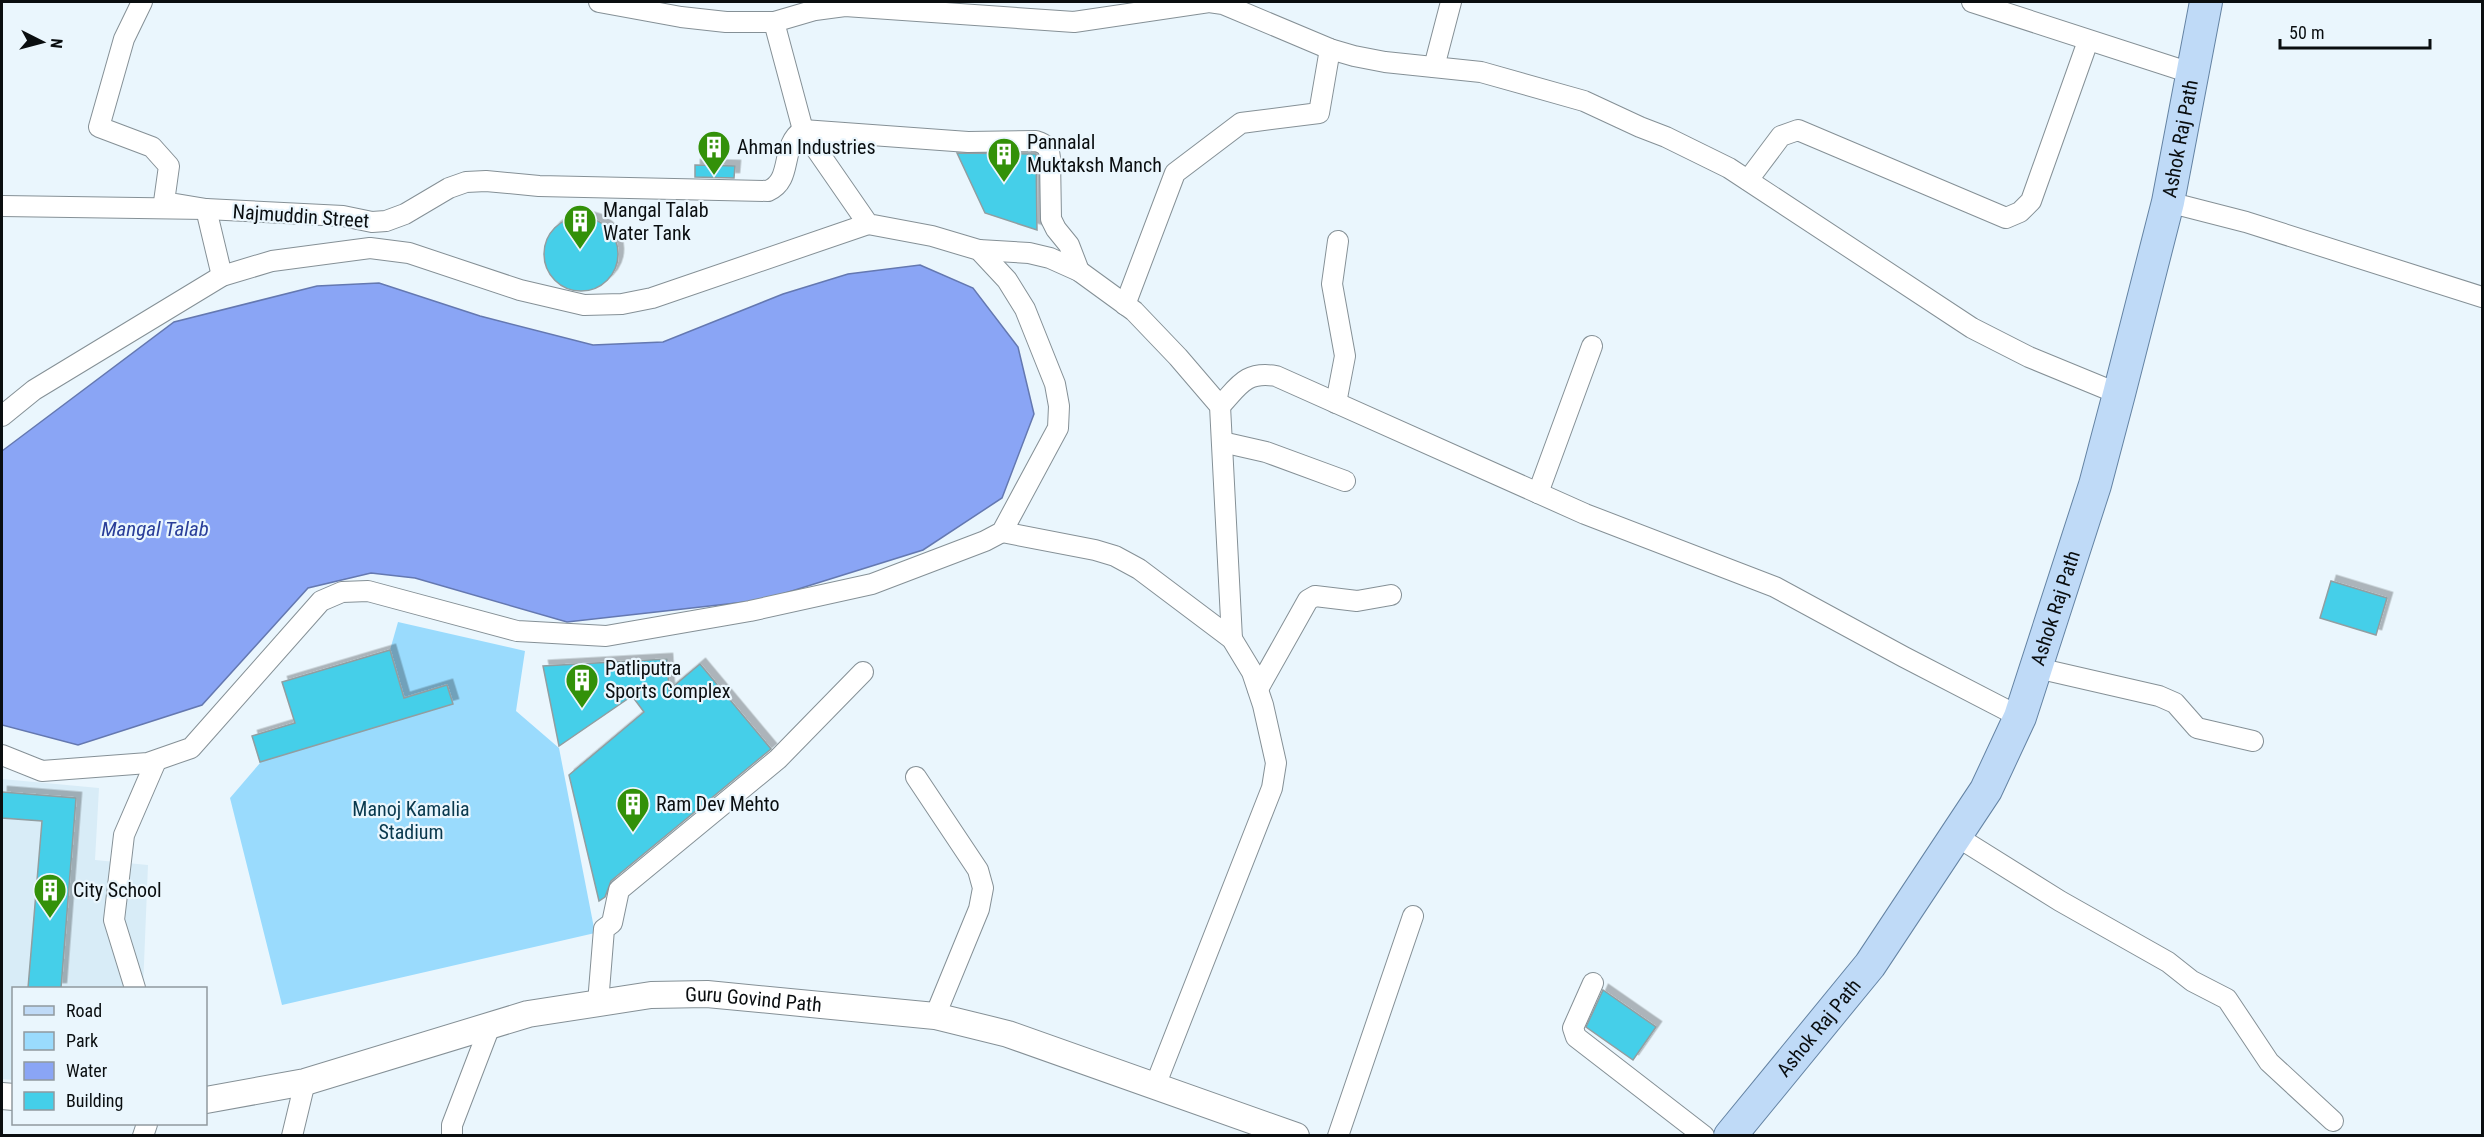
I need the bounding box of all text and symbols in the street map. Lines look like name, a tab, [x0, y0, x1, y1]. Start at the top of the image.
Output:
north arrow	[12, 12, 72, 72]
scale bar	[2280, 12, 2430, 50]
text: 50 m	[2289, 22, 2324, 43]
text: N	[46, 38, 66, 49]
street label: Ashok Raj Path	[2157, 78, 2203, 200]
building icon: Ahman Industries	[696, 129, 732, 176]
place label: Pannalal Muktaksh Manch	[1027, 130, 1162, 177]
place label: Ahman Industries	[737, 135, 876, 159]
building icon: Pannalal Muktaksh Manch	[986, 136, 1022, 183]
place label: Mangal Talab Water Tank	[603, 198, 709, 245]
street label: Najmuddin Street	[232, 199, 370, 233]
building icon: Mangal Talab Water Tank	[562, 203, 598, 250]
water label: Mangal Talab	[101, 517, 209, 541]
street label: Ashok Raj Path	[2025, 548, 2085, 669]
place label: Patliputra Sports Complex	[605, 656, 731, 703]
building icon: Patliputra Sports Complex	[564, 662, 600, 709]
building icon: Ram Dev Mehto	[615, 786, 651, 833]
place label: Ram Dev Mehto	[656, 792, 780, 816]
park label: Manoj Kamalia Stadium	[352, 797, 470, 844]
building icon: City School	[32, 872, 68, 919]
place label: City School	[73, 878, 162, 902]
street label: Ashok Raj Path	[1772, 974, 1866, 1081]
street label: Guru Govind Path	[685, 982, 823, 1017]
legend	[12, 987, 207, 1125]
text: Road	[66, 1000, 102, 1021]
text: Park	[66, 1030, 98, 1051]
text: Water	[66, 1060, 108, 1081]
text: Building	[66, 1090, 123, 1111]

